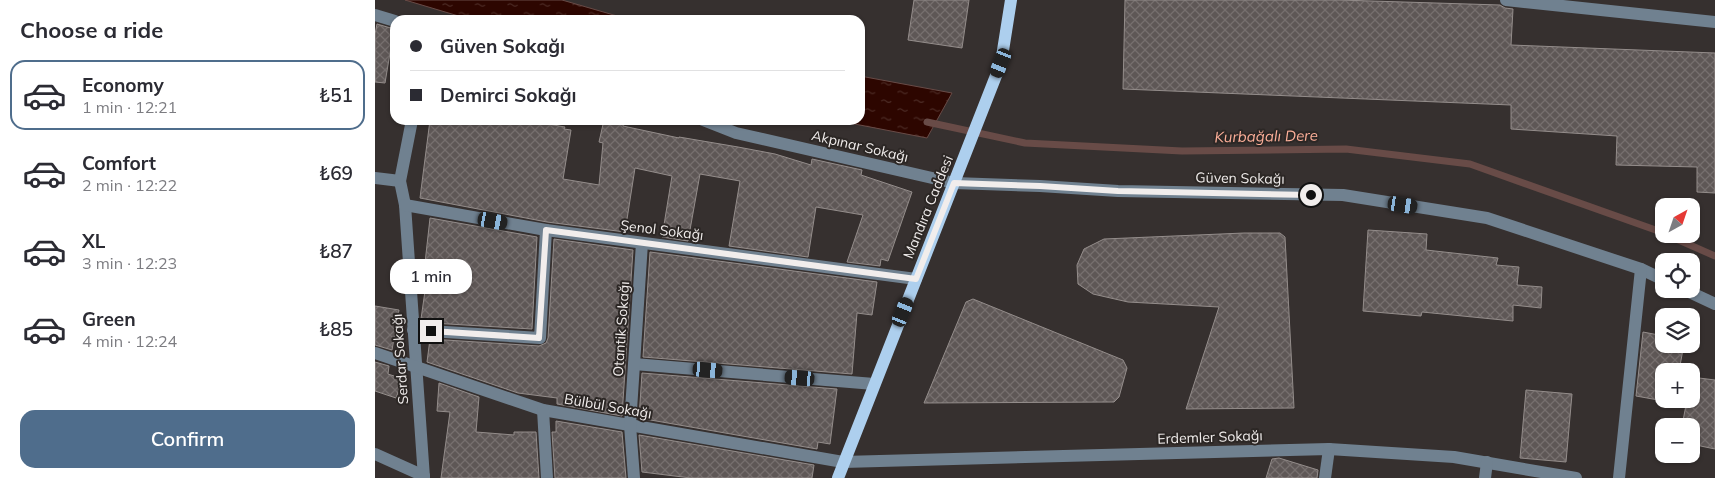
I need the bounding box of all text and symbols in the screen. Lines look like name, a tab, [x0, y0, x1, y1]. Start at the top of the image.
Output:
text: Choose a ride	[20, 16, 163, 44]
text: Güven Sokağı	[440, 34, 565, 58]
car	[988, 46, 1013, 80]
icon: car	[22, 73, 67, 118]
text: Economy	[82, 73, 164, 97]
text: ₺51	[319, 83, 353, 107]
text: Demirci Sokağı	[440, 83, 576, 107]
text: 1 min · 12:21	[82, 97, 177, 117]
street label: Akpınar Sokağı	[810, 126, 910, 166]
water label: Kurbağalı Dere	[1214, 126, 1318, 146]
icon: car	[22, 151, 67, 196]
text: Comfort	[82, 151, 156, 175]
street label: Mandıra Caddesi	[899, 153, 957, 261]
text: ₺69	[319, 161, 353, 185]
street label: Güven Sokağı	[1195, 168, 1285, 188]
text: 2 min · 12:22	[82, 175, 177, 195]
route start	[1300, 184, 1322, 206]
car	[1387, 195, 1418, 215]
north arrow	[1655, 198, 1700, 242]
map controls	[1655, 198, 1700, 463]
car	[476, 211, 509, 231]
street label: Şenol Sokağı	[619, 216, 705, 244]
icon: car	[22, 229, 67, 274]
text: XL	[82, 229, 105, 253]
text: ₺87	[319, 239, 353, 263]
text: 3 min · 12:23	[82, 253, 177, 273]
button: locate	[1655, 253, 1700, 298]
callout: 1 min	[390, 258, 472, 294]
text: 1 min	[410, 266, 452, 286]
street label: Otantik Sokağı	[609, 281, 633, 377]
car	[890, 295, 915, 329]
icon: car	[22, 307, 67, 352]
text: Green	[82, 307, 136, 331]
button: layers	[1655, 308, 1700, 353]
street label: Serdar Sokağı	[388, 313, 412, 405]
text: ₺85	[319, 317, 353, 341]
route end	[420, 320, 442, 342]
text: 4 min · 12:24	[82, 331, 177, 351]
car	[692, 361, 723, 379]
button: +	[1655, 363, 1700, 408]
car	[784, 369, 815, 387]
street label: Bülbül Sokağı	[563, 389, 653, 423]
button: Confirm	[20, 410, 355, 468]
button: −	[1655, 418, 1700, 463]
street label: Erdemler Sokağı	[1157, 426, 1263, 448]

